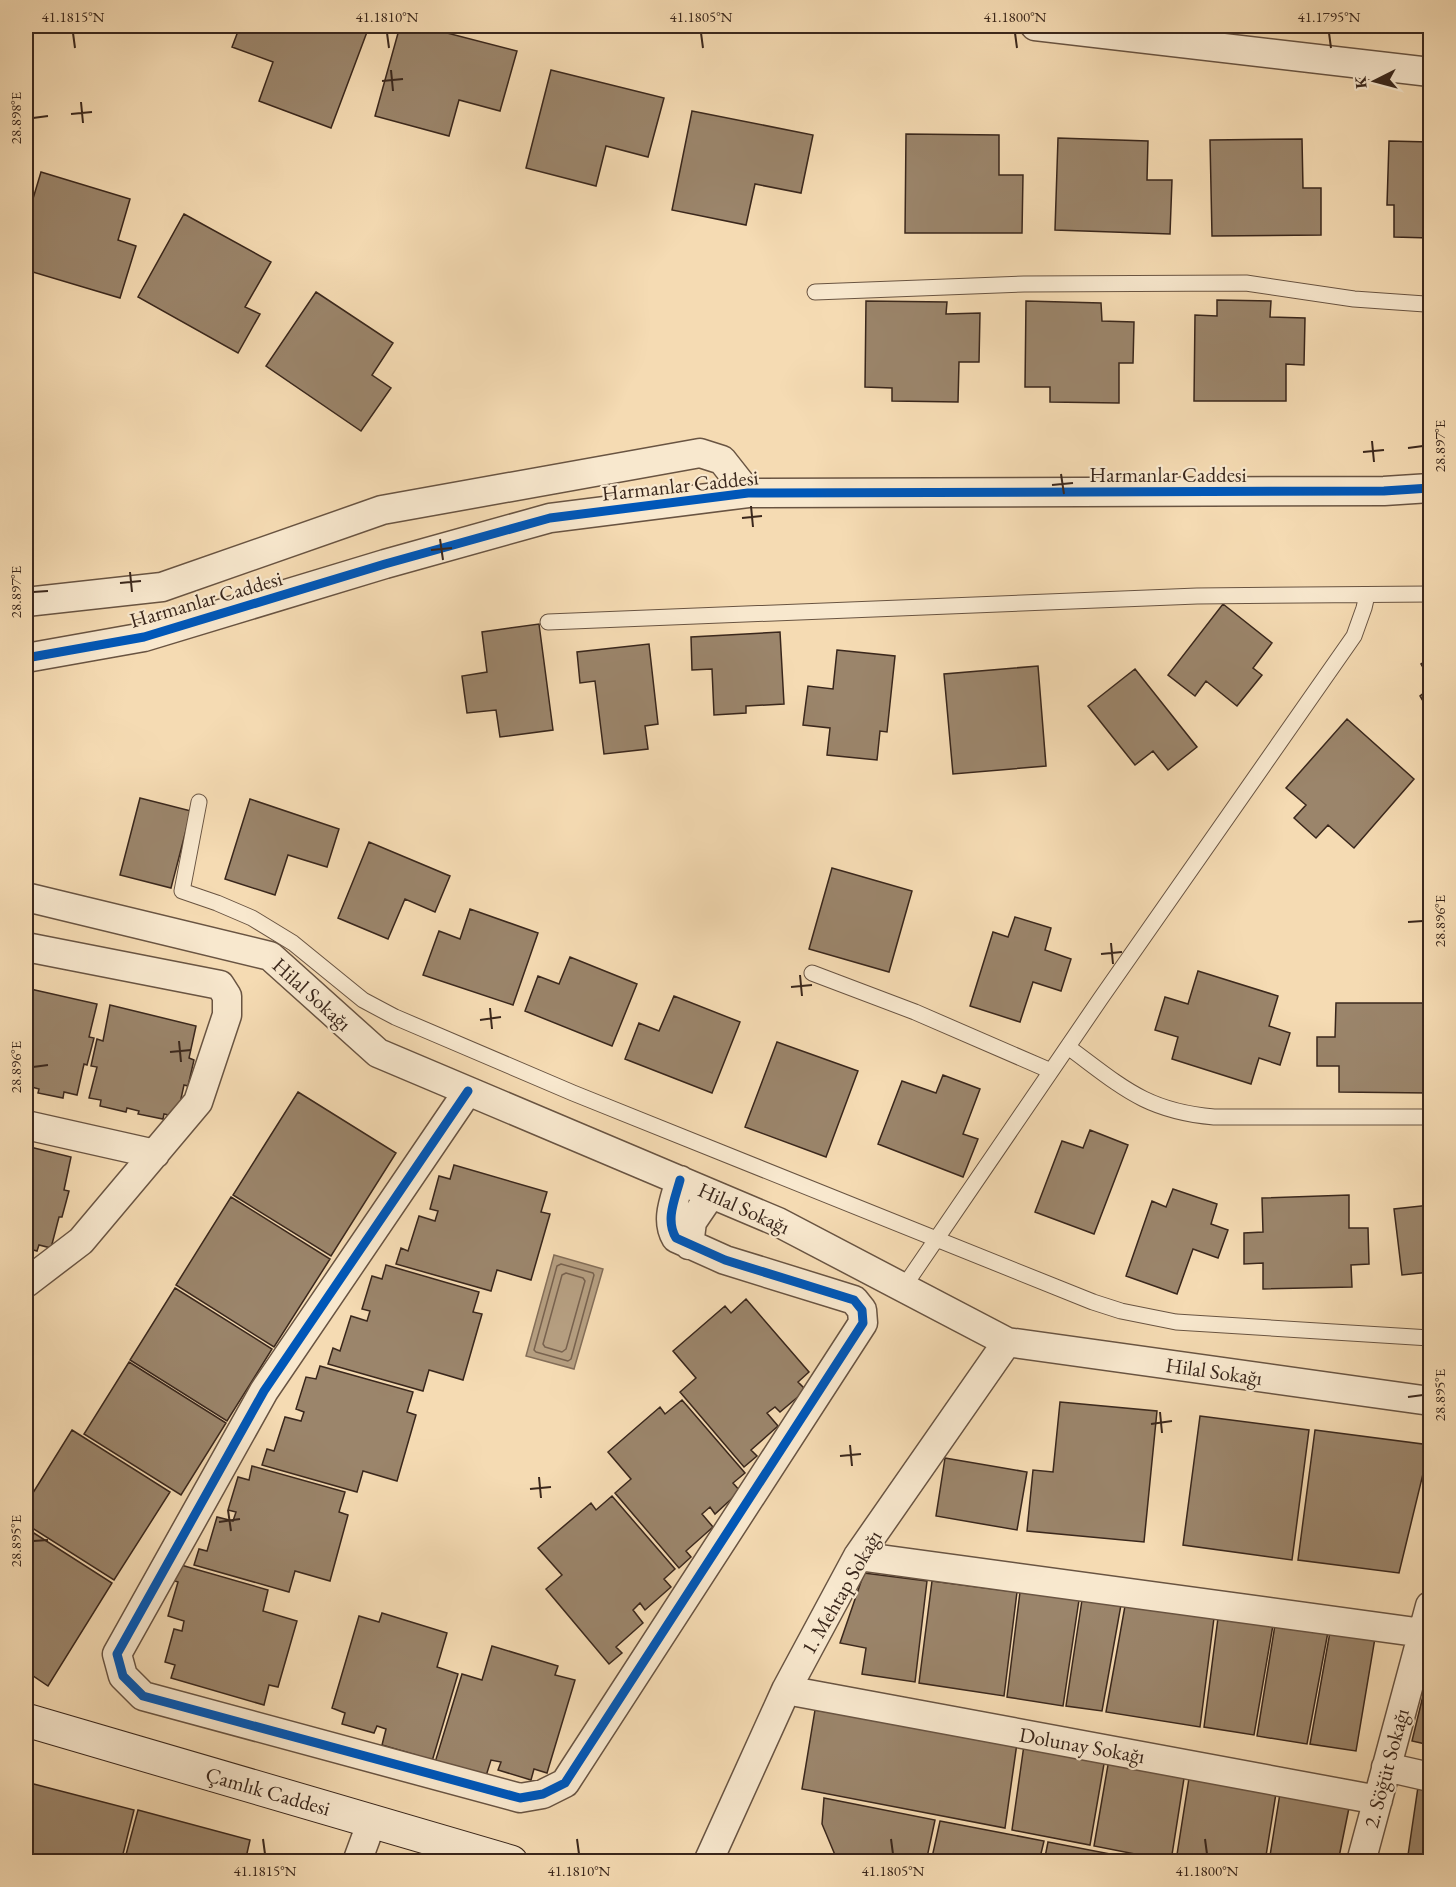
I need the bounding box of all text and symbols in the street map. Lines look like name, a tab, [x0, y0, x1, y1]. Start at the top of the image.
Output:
text: 41.1815°N	[42, 7, 105, 26]
text: 41.1810°N	[356, 7, 419, 26]
text: 41.1805°N	[670, 7, 733, 26]
text: 41.1800°N	[984, 7, 1047, 26]
text: 41.1795°N	[1298, 7, 1361, 26]
north arrow	[1345, 51, 1405, 111]
text: K	[1349, 75, 1372, 90]
text: 28.898°E	[6, 91, 25, 144]
text: 28.897°E	[1430, 419, 1449, 472]
street label: Harmanlar Caddesi	[1089, 461, 1247, 488]
street label: Harmanlar Caddesi	[600, 463, 760, 507]
street label: Harmanlar Caddesi	[127, 564, 285, 634]
text: 28.897°E	[6, 565, 25, 618]
text: 28.896°E	[1430, 894, 1449, 947]
street label: Hilal Sokağı	[267, 951, 357, 1037]
text: 28.896°E	[6, 1040, 25, 1093]
street label: Hilal Sokağı	[694, 1176, 794, 1240]
street label: Hilal Sokağı	[1164, 1351, 1264, 1391]
text: 28.895°E	[1430, 1368, 1449, 1421]
text: 28.895°E	[6, 1514, 25, 1567]
street label: 1. Mehtap Sokağı	[795, 1525, 887, 1659]
street label: 2. Söğüt Sokağı	[1357, 1705, 1415, 1831]
street label: Dolunay Sokağı	[1017, 1721, 1147, 1769]
street label: Çamlık Caddesi	[203, 1760, 333, 1822]
text: 41.1815°N	[234, 1861, 297, 1880]
text: 41.1810°N	[548, 1861, 611, 1880]
text: 41.1805°N	[862, 1861, 925, 1880]
text: 41.1800°N	[1176, 1861, 1239, 1880]

